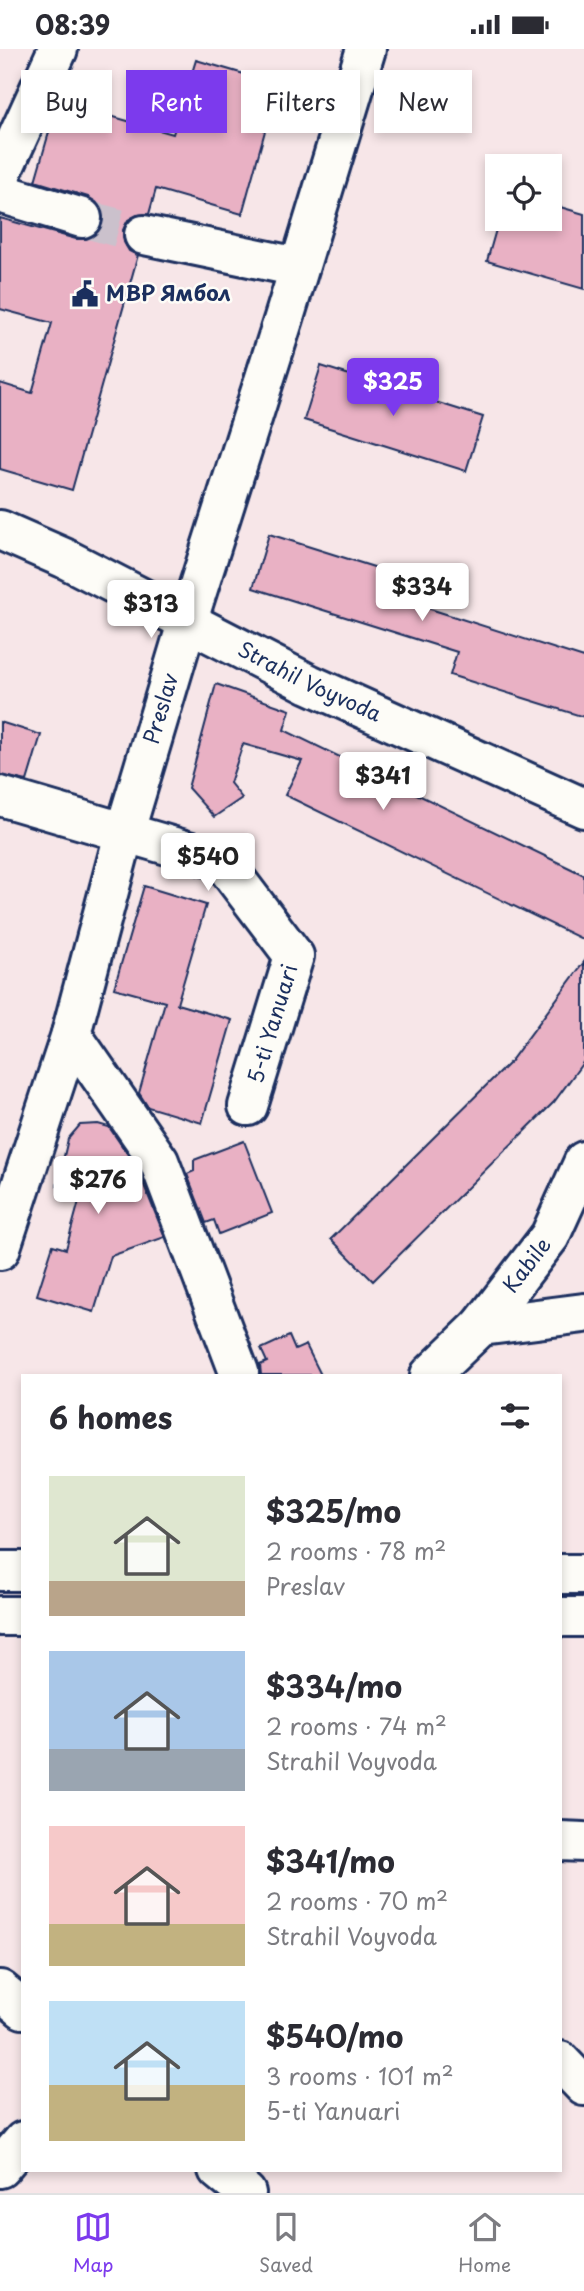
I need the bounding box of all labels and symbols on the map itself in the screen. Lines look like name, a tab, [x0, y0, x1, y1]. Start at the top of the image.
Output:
place label: МВР Ямбол	[106, 276, 231, 308]
public building icon: МВР Ямбол	[70, 279, 100, 309]
pin: $325	[352, 359, 434, 418]
pin: $334	[381, 563, 463, 623]
pin: $313	[110, 581, 192, 640]
street label: Strahil Voyvoda	[233, 632, 387, 729]
street label: Preslav	[134, 669, 185, 747]
pin: $341	[342, 753, 424, 812]
pin: $540	[167, 833, 249, 893]
street label: 5-ti Yanuari	[238, 960, 304, 1087]
pin: $276	[57, 1157, 139, 1216]
street label: Kabile	[494, 1229, 558, 1299]

